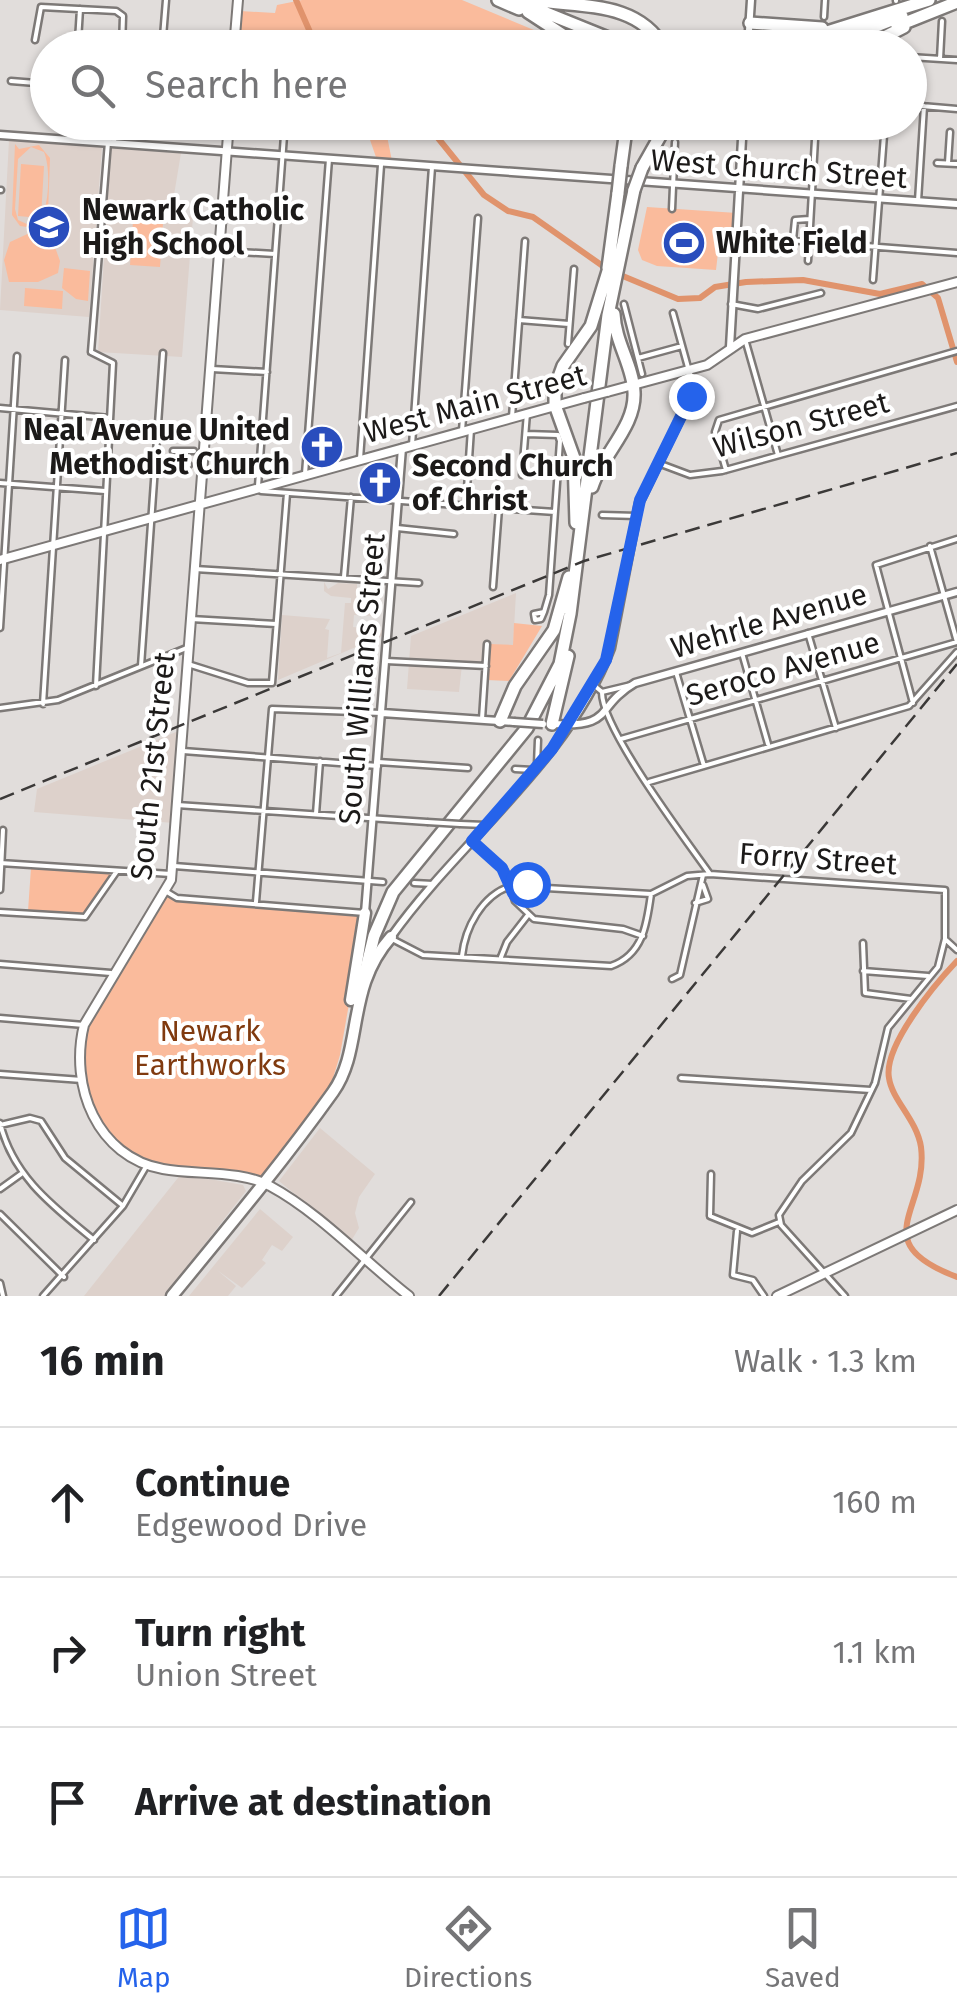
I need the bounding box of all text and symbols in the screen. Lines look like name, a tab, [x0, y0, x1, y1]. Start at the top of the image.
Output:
search box	[30, 30, 927, 140]
icon: search	[65, 58, 120, 113]
text: Search here	[145, 62, 348, 108]
street label: West Church Street	[650, 142, 909, 196]
place label: Newark Catholic High School	[82, 192, 305, 262]
school or university icon: Newark Catholic High School	[26, 204, 72, 250]
sports icon: White Field	[661, 220, 707, 266]
place label: White Field	[716, 225, 867, 261]
street label: West Main Street	[360, 357, 590, 451]
route end	[669, 374, 715, 420]
street label: Wilson Street	[709, 384, 893, 466]
place label: Neal Avenue United Methodist Church	[23, 412, 290, 482]
church icon: Neal Avenue United Methodist Church	[299, 424, 345, 470]
place label: Second Church of Christ	[412, 448, 614, 518]
church icon: Second Church of Christ	[357, 460, 403, 506]
street label: South Williams Street	[331, 532, 393, 826]
street label: Wehrle Avenue	[667, 576, 871, 666]
street label: Seroco Avenue	[682, 624, 884, 714]
street label: South 21st Street	[123, 650, 183, 882]
street label: Forry Street	[738, 836, 898, 882]
route start	[505, 862, 551, 908]
park label: Newark Earthworks	[134, 1013, 286, 1083]
text: 16 min	[40, 1336, 165, 1386]
text: Walk · 1.3 km	[734, 1342, 917, 1380]
text: Continue	[135, 1460, 290, 1506]
icon: ahead	[40, 1475, 95, 1530]
text: 160 m	[832, 1483, 917, 1521]
text: Edgewood Drive	[135, 1506, 367, 1544]
text: Turn right	[135, 1610, 305, 1656]
icon: right	[40, 1625, 95, 1680]
text: 1.1 km	[833, 1633, 917, 1671]
text: Union Street	[135, 1656, 317, 1694]
icon: arrive	[40, 1775, 95, 1830]
text: Arrive at destination	[135, 1779, 492, 1825]
tab: Map	[116, 1901, 171, 1994]
tab: Directions	[404, 1901, 532, 1994]
tab: Saved	[765, 1901, 841, 1994]

